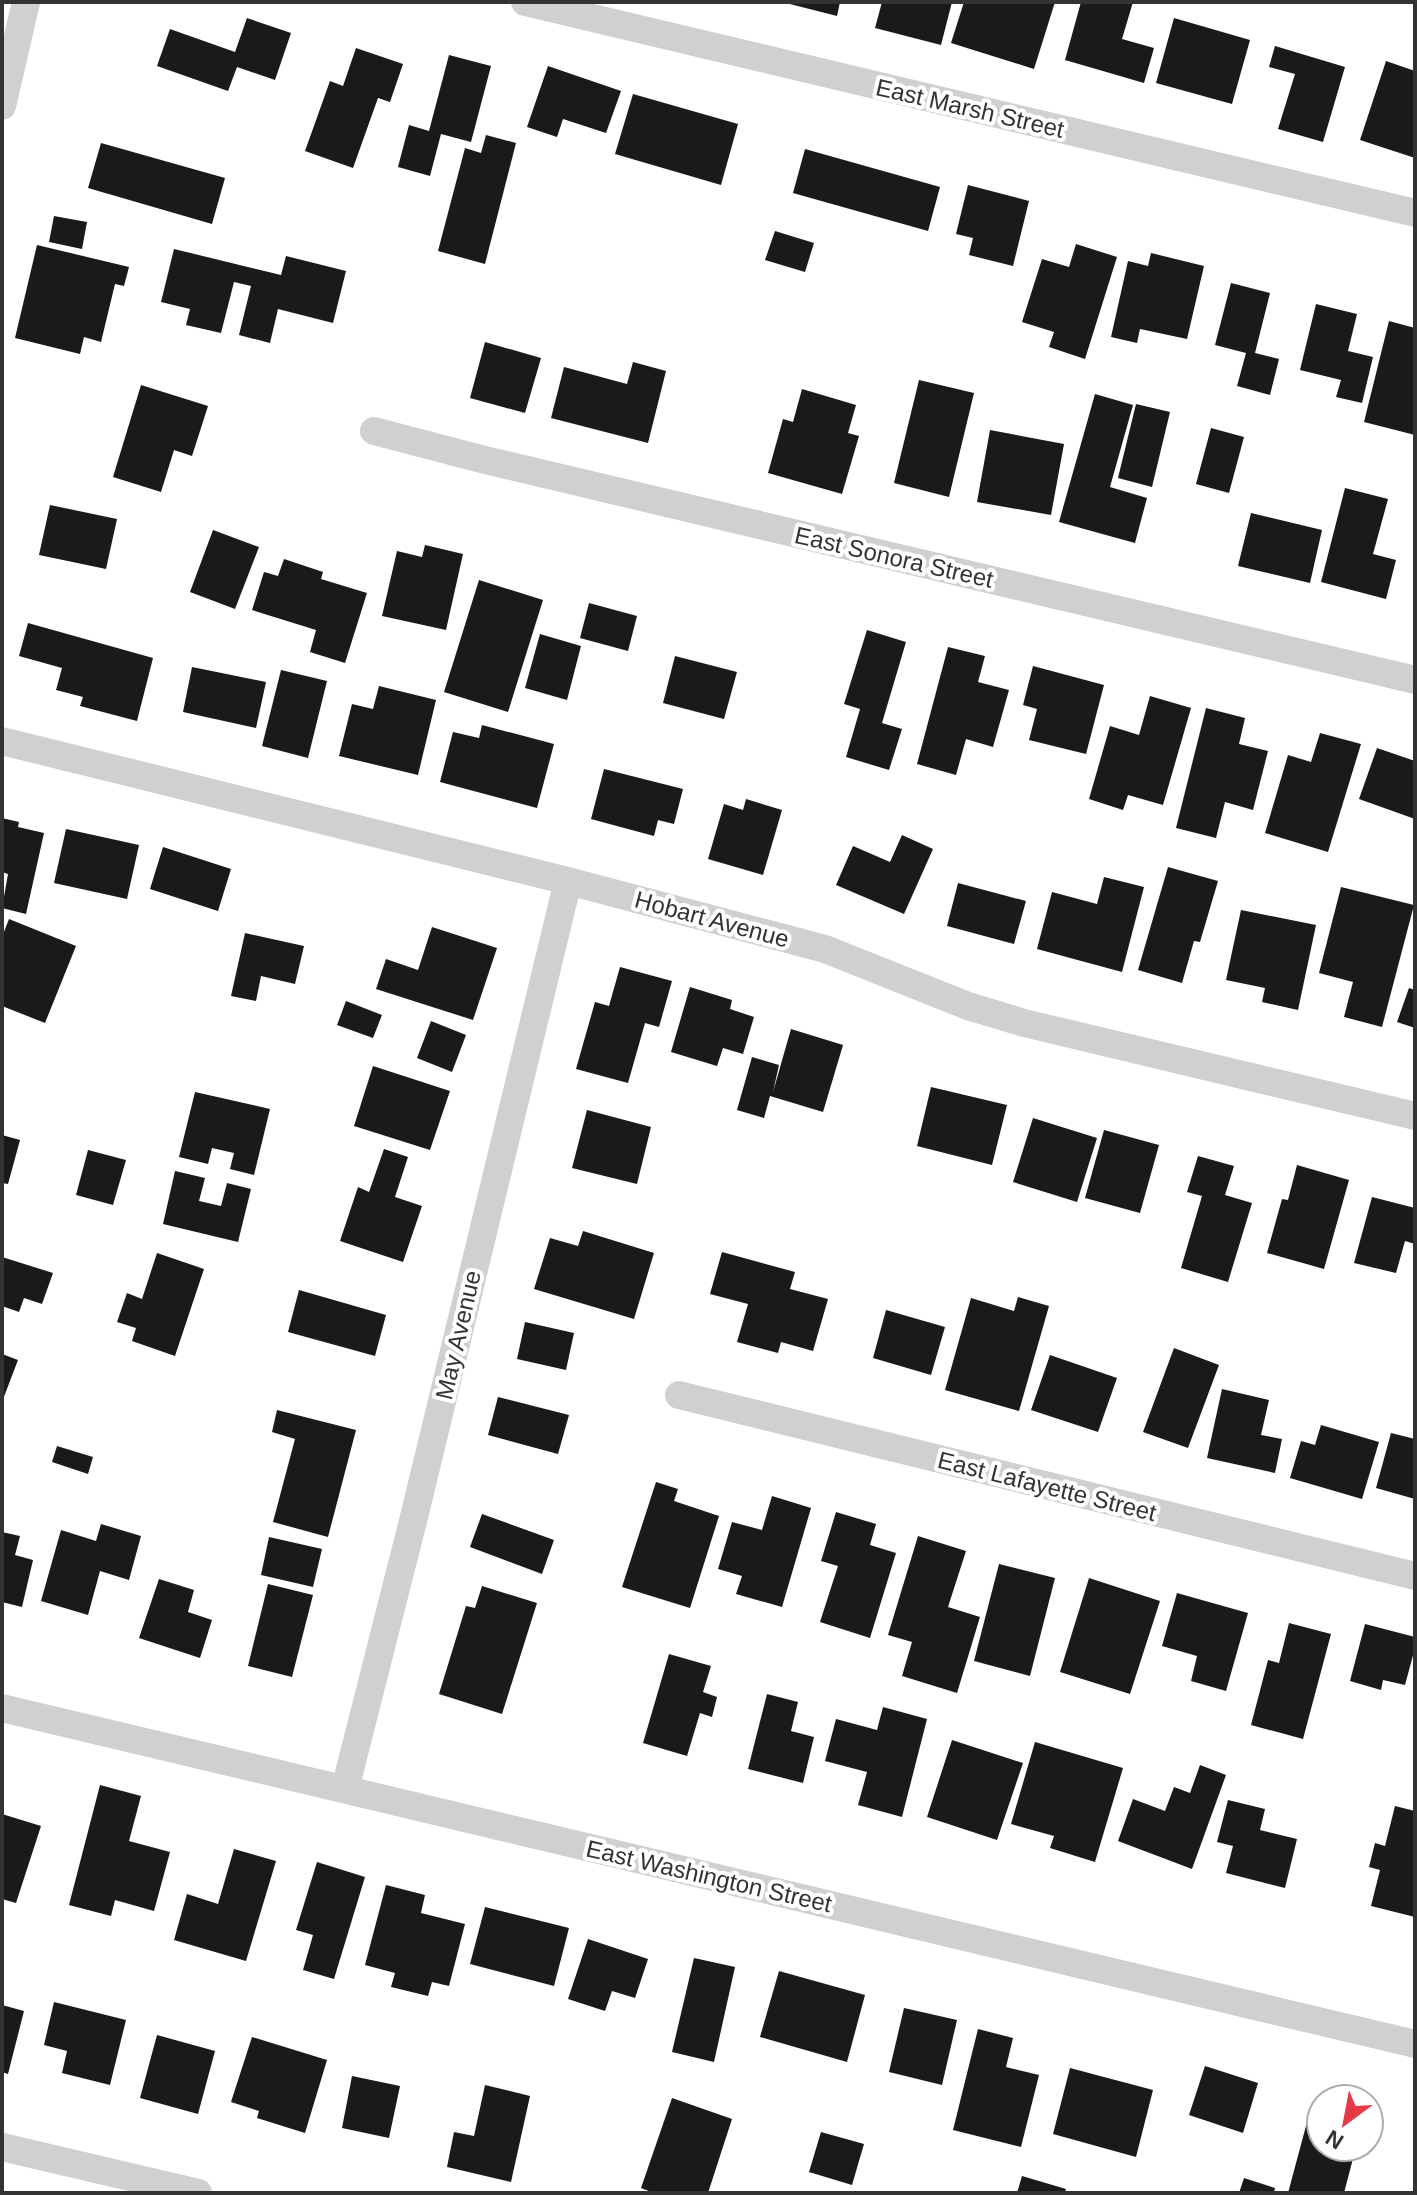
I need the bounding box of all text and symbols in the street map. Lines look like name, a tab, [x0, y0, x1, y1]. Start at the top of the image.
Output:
street label: East Marsh Street	[873, 73, 1067, 143]
street label: East Sonora Street	[792, 521, 996, 593]
street label: Hobart Avenue	[632, 885, 792, 953]
street label: May Avenue	[430, 1268, 486, 1402]
street label: East Lafayette Street	[935, 1446, 1159, 1526]
street label: East Washington Street	[584, 1835, 835, 1917]
north arrow	[1305, 2083, 1385, 2163]
text: N	[1321, 2125, 1348, 2154]

